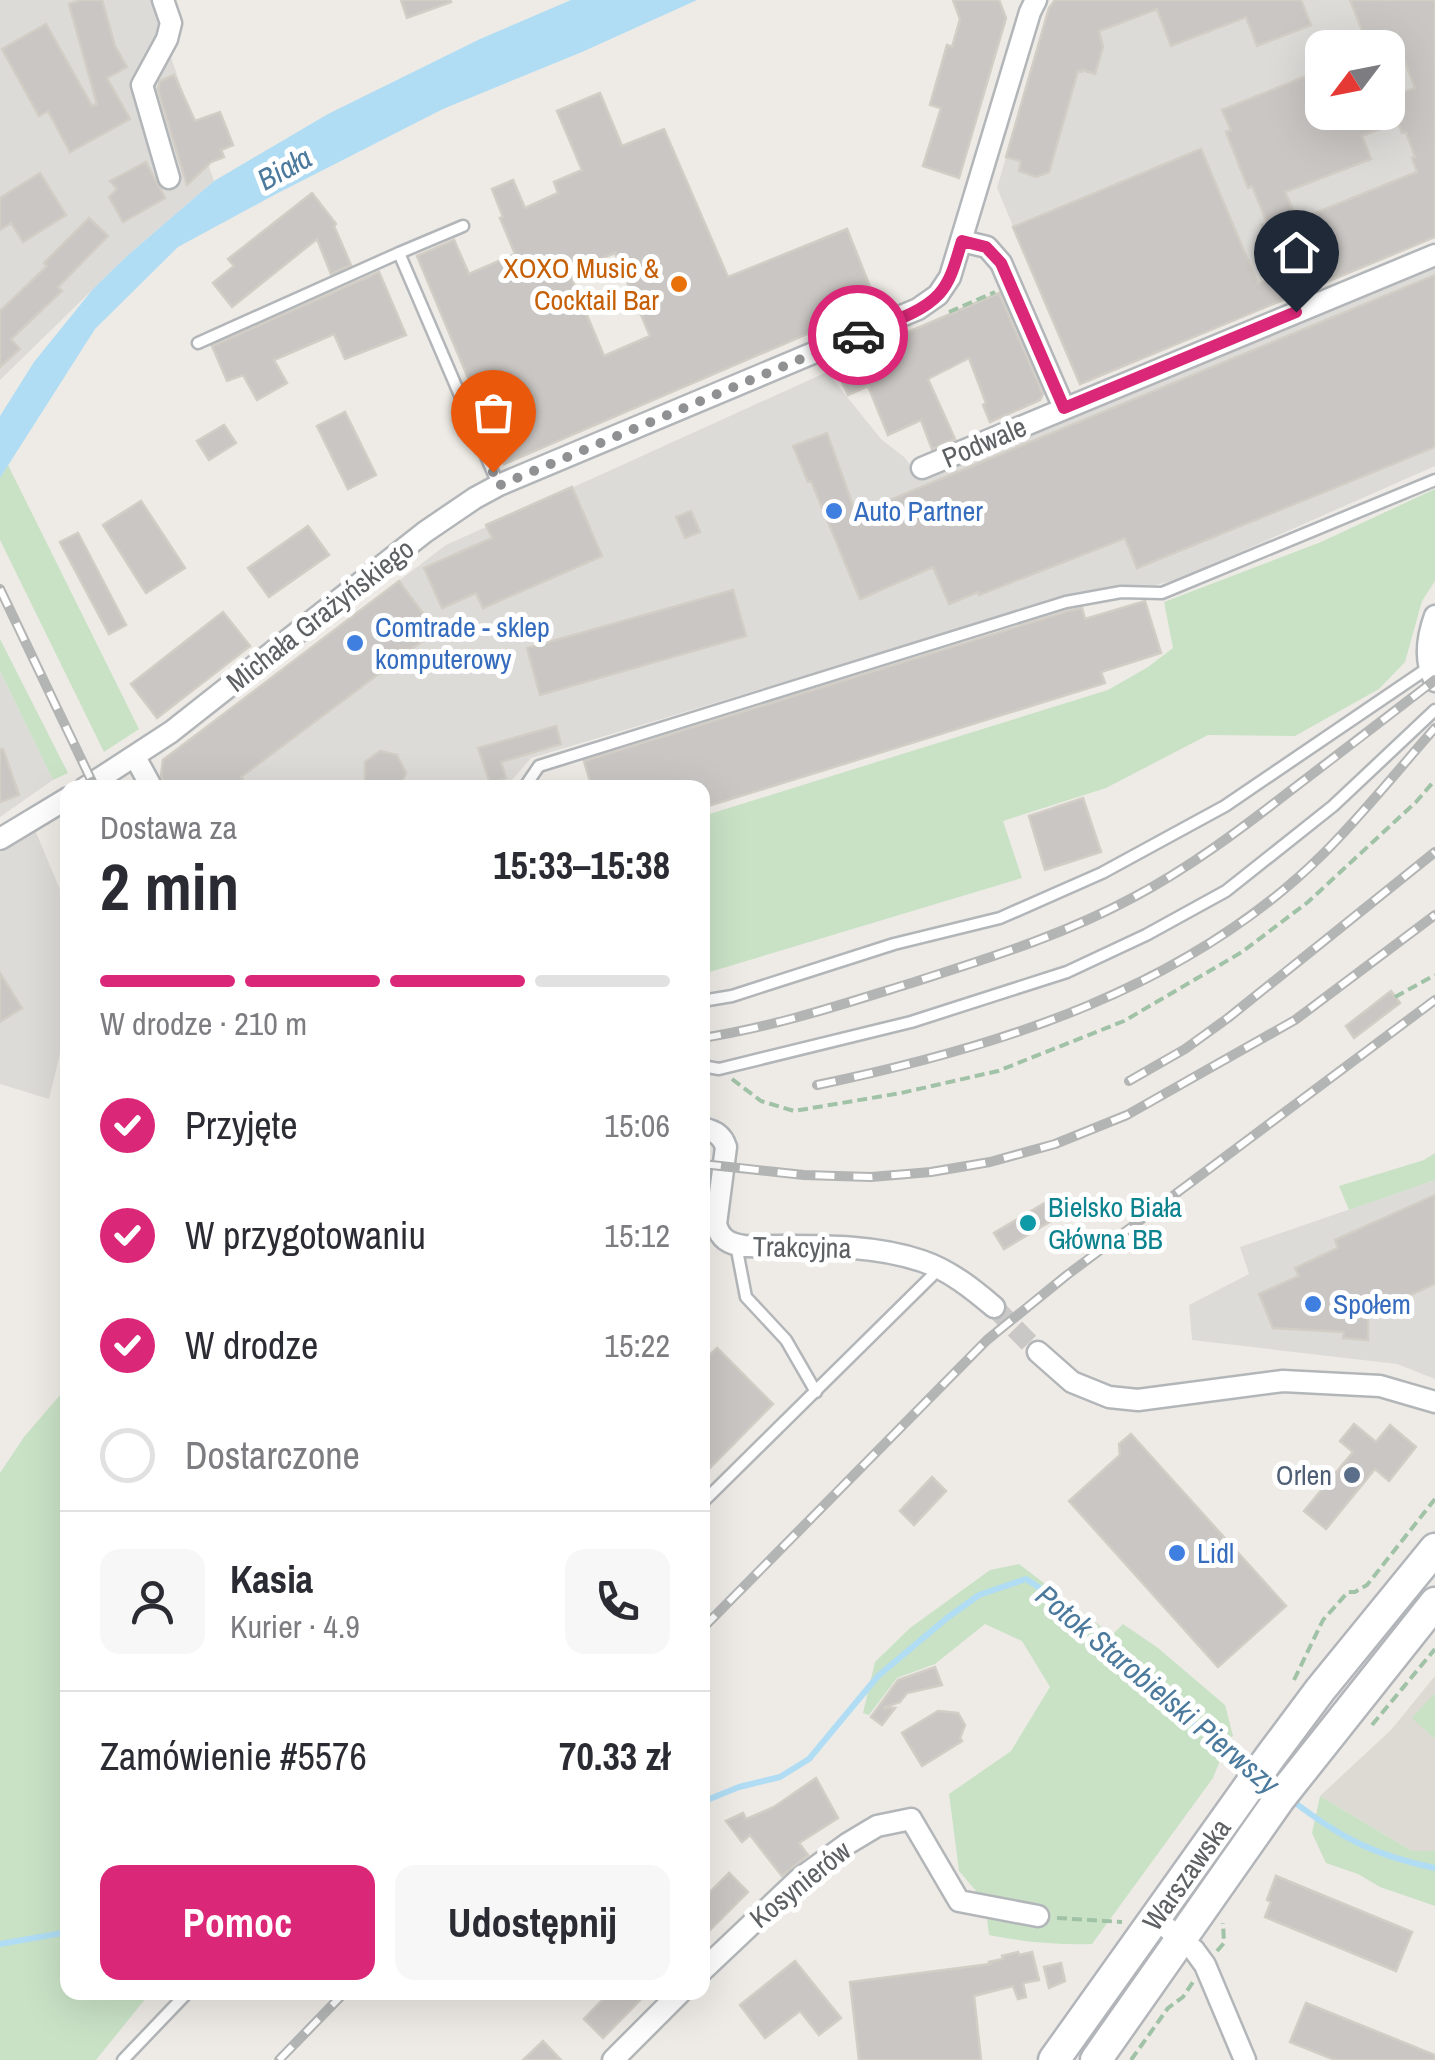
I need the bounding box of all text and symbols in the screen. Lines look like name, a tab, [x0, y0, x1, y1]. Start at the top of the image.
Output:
north arrow	[1305, 30, 1405, 130]
map controls	[1305, 30, 1405, 130]
water label: Biała	[250, 137, 318, 199]
pin	[1254, 210, 1339, 313]
icon: home	[1269, 225, 1324, 280]
place label: XOXO Music & Cocktail Bar	[503, 249, 660, 319]
marker: XOXO Music & Cocktail Bar	[668, 273, 690, 295]
courier	[808, 285, 908, 385]
icon: car	[831, 308, 886, 363]
pin	[451, 370, 536, 473]
icon: bag	[466, 385, 521, 440]
street label: Podwale	[936, 407, 1032, 477]
place label: Auto Partner	[853, 492, 983, 530]
marker: Auto Partner	[823, 500, 845, 522]
street label: Michała Grażyńskiego	[218, 530, 422, 700]
place label: Comtrade - sklep komputerowy	[375, 608, 550, 678]
marker: Comtrade - sklep komputerowy	[344, 632, 366, 654]
text: Dostawa za	[100, 806, 237, 849]
text: 15:33–15:38	[493, 840, 670, 891]
text: 2 min	[100, 843, 239, 930]
text: W drodze · 210 m	[100, 1002, 307, 1045]
icon: check	[100, 1098, 155, 1153]
text: Przyjęte	[185, 1100, 298, 1151]
text: 15:06	[604, 1104, 670, 1147]
place label: Bielsko Biała Główna BB	[1048, 1188, 1182, 1258]
icon: check	[100, 1208, 155, 1263]
text: W przygotowaniu	[185, 1210, 426, 1261]
marker: Bielsko Biała Główna BB	[1017, 1212, 1039, 1234]
text: 15:12	[604, 1214, 670, 1257]
street label: Trakcyjna	[752, 1227, 852, 1267]
place label: Społem	[1333, 1285, 1411, 1323]
marker: Społem	[1302, 1293, 1324, 1315]
icon: check	[100, 1318, 155, 1373]
text: W drodze	[185, 1320, 318, 1371]
text: 15:22	[604, 1324, 670, 1367]
text: Dostarczone	[185, 1430, 360, 1481]
place label: Orlen	[1276, 1456, 1332, 1494]
marker: Orlen	[1341, 1464, 1363, 1486]
place label: Lidl	[1197, 1534, 1234, 1572]
marker: Lidl	[1166, 1542, 1188, 1564]
button: person	[100, 1549, 205, 1654]
button: phone	[565, 1549, 670, 1654]
text: Kasia	[230, 1554, 313, 1605]
water label: Potok Starobielski Pierwszy	[1028, 1575, 1289, 1804]
text: Kurier · 4.9	[230, 1605, 360, 1648]
text: Zamówienie #5576	[100, 1731, 367, 1782]
text: 70.33 zł	[559, 1731, 670, 1782]
street label: Warszawska	[1133, 1810, 1239, 1938]
street label: Kosynierów	[741, 1831, 859, 1937]
button: Pomoc	[100, 1865, 375, 1980]
button: Udostępnij	[395, 1865, 670, 1980]

